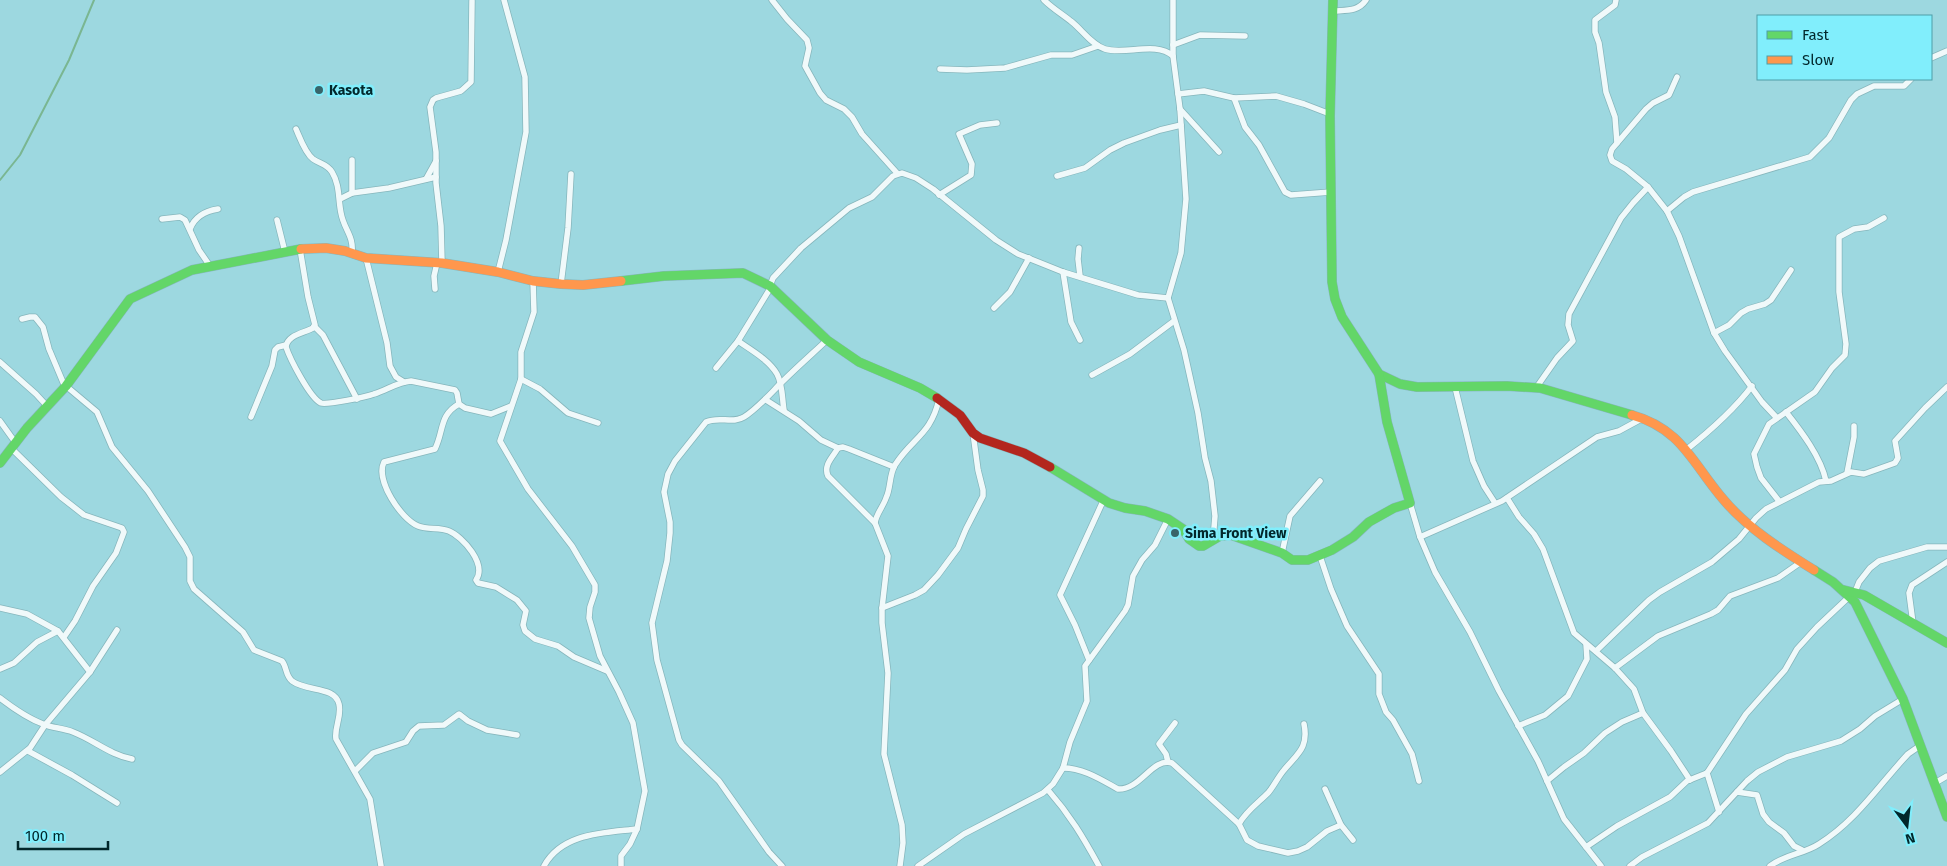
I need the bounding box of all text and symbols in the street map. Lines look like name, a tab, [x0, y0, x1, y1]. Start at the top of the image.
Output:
legend	[1757, 15, 1932, 80]
text: Fast	[1802, 26, 1829, 44]
text: Slow	[1802, 51, 1834, 69]
place label: Kasota	[329, 82, 373, 99]
marker: Kasota	[313, 84, 325, 96]
place label: Sima Front View	[1185, 525, 1287, 542]
marker: Sima Front View	[1169, 527, 1181, 539]
north arrow	[1882, 801, 1932, 851]
scale bar	[18, 818, 108, 850]
text: 100 m	[25, 827, 65, 845]
text: N	[1904, 829, 1917, 847]

